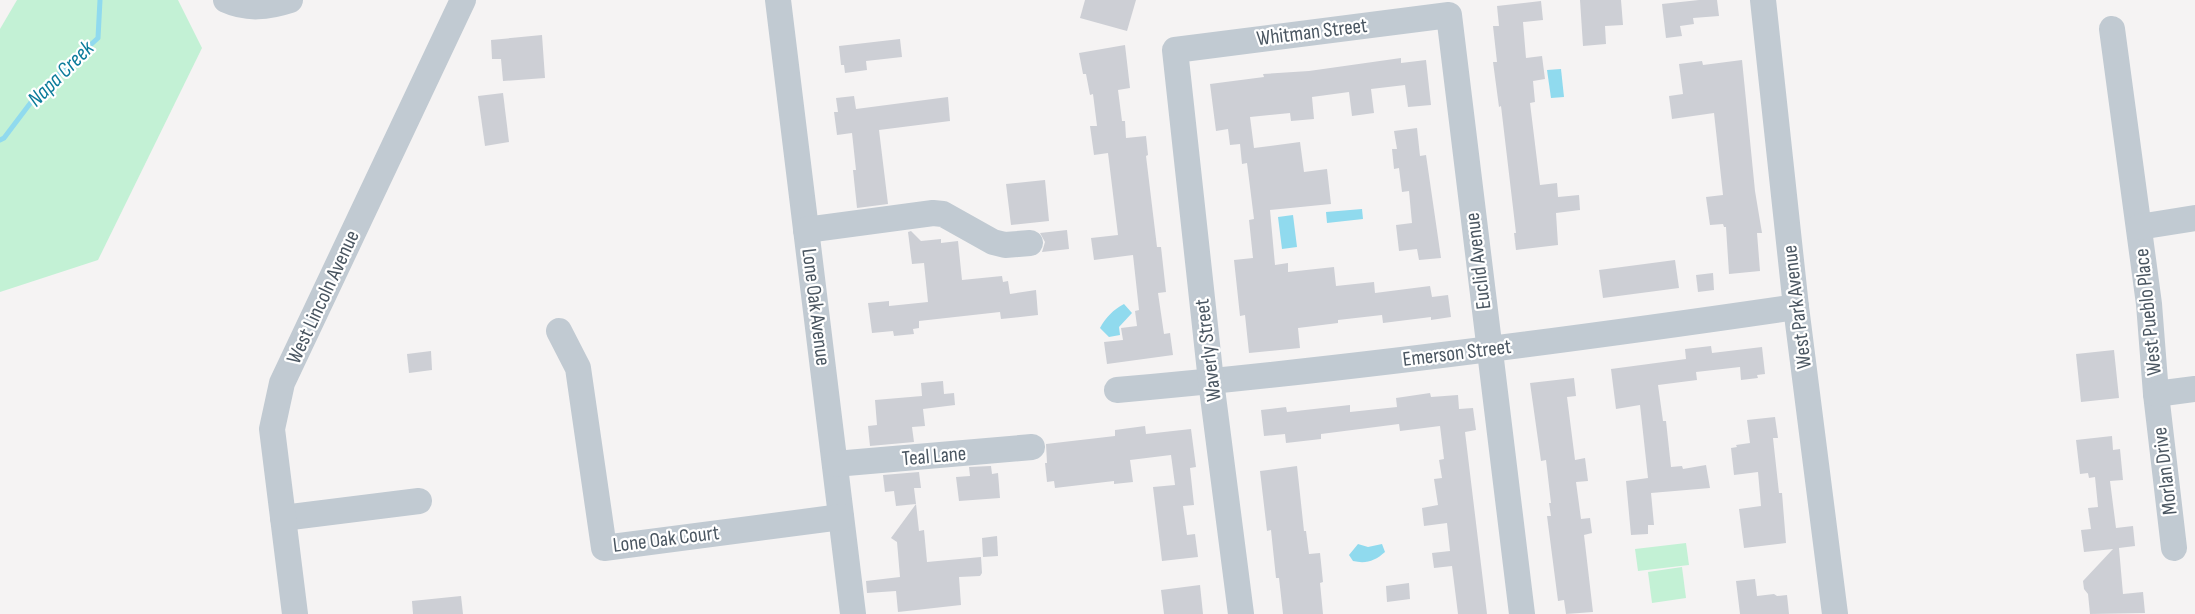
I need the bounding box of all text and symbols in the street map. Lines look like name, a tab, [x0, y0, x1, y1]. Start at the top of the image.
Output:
street label: Whitman Street	[1255, 13, 1369, 51]
water label: Napa Creek	[22, 35, 100, 113]
street label: Euclid Avenue	[1460, 211, 1496, 311]
street label: West Lincoln Avenue	[281, 226, 365, 368]
street label: West Park Avenue	[1777, 244, 1817, 370]
street label: Lone Oak Avenue	[796, 247, 836, 367]
street label: West Pueblo Place	[2129, 247, 2167, 377]
street label: Waverly Street	[1189, 297, 1227, 403]
street label: Emerson Street	[1401, 334, 1513, 372]
street label: Morlan Drive	[2147, 426, 2183, 516]
street label: Teal Lane	[901, 441, 967, 471]
street label: Lone Oak Court	[611, 520, 721, 558]

